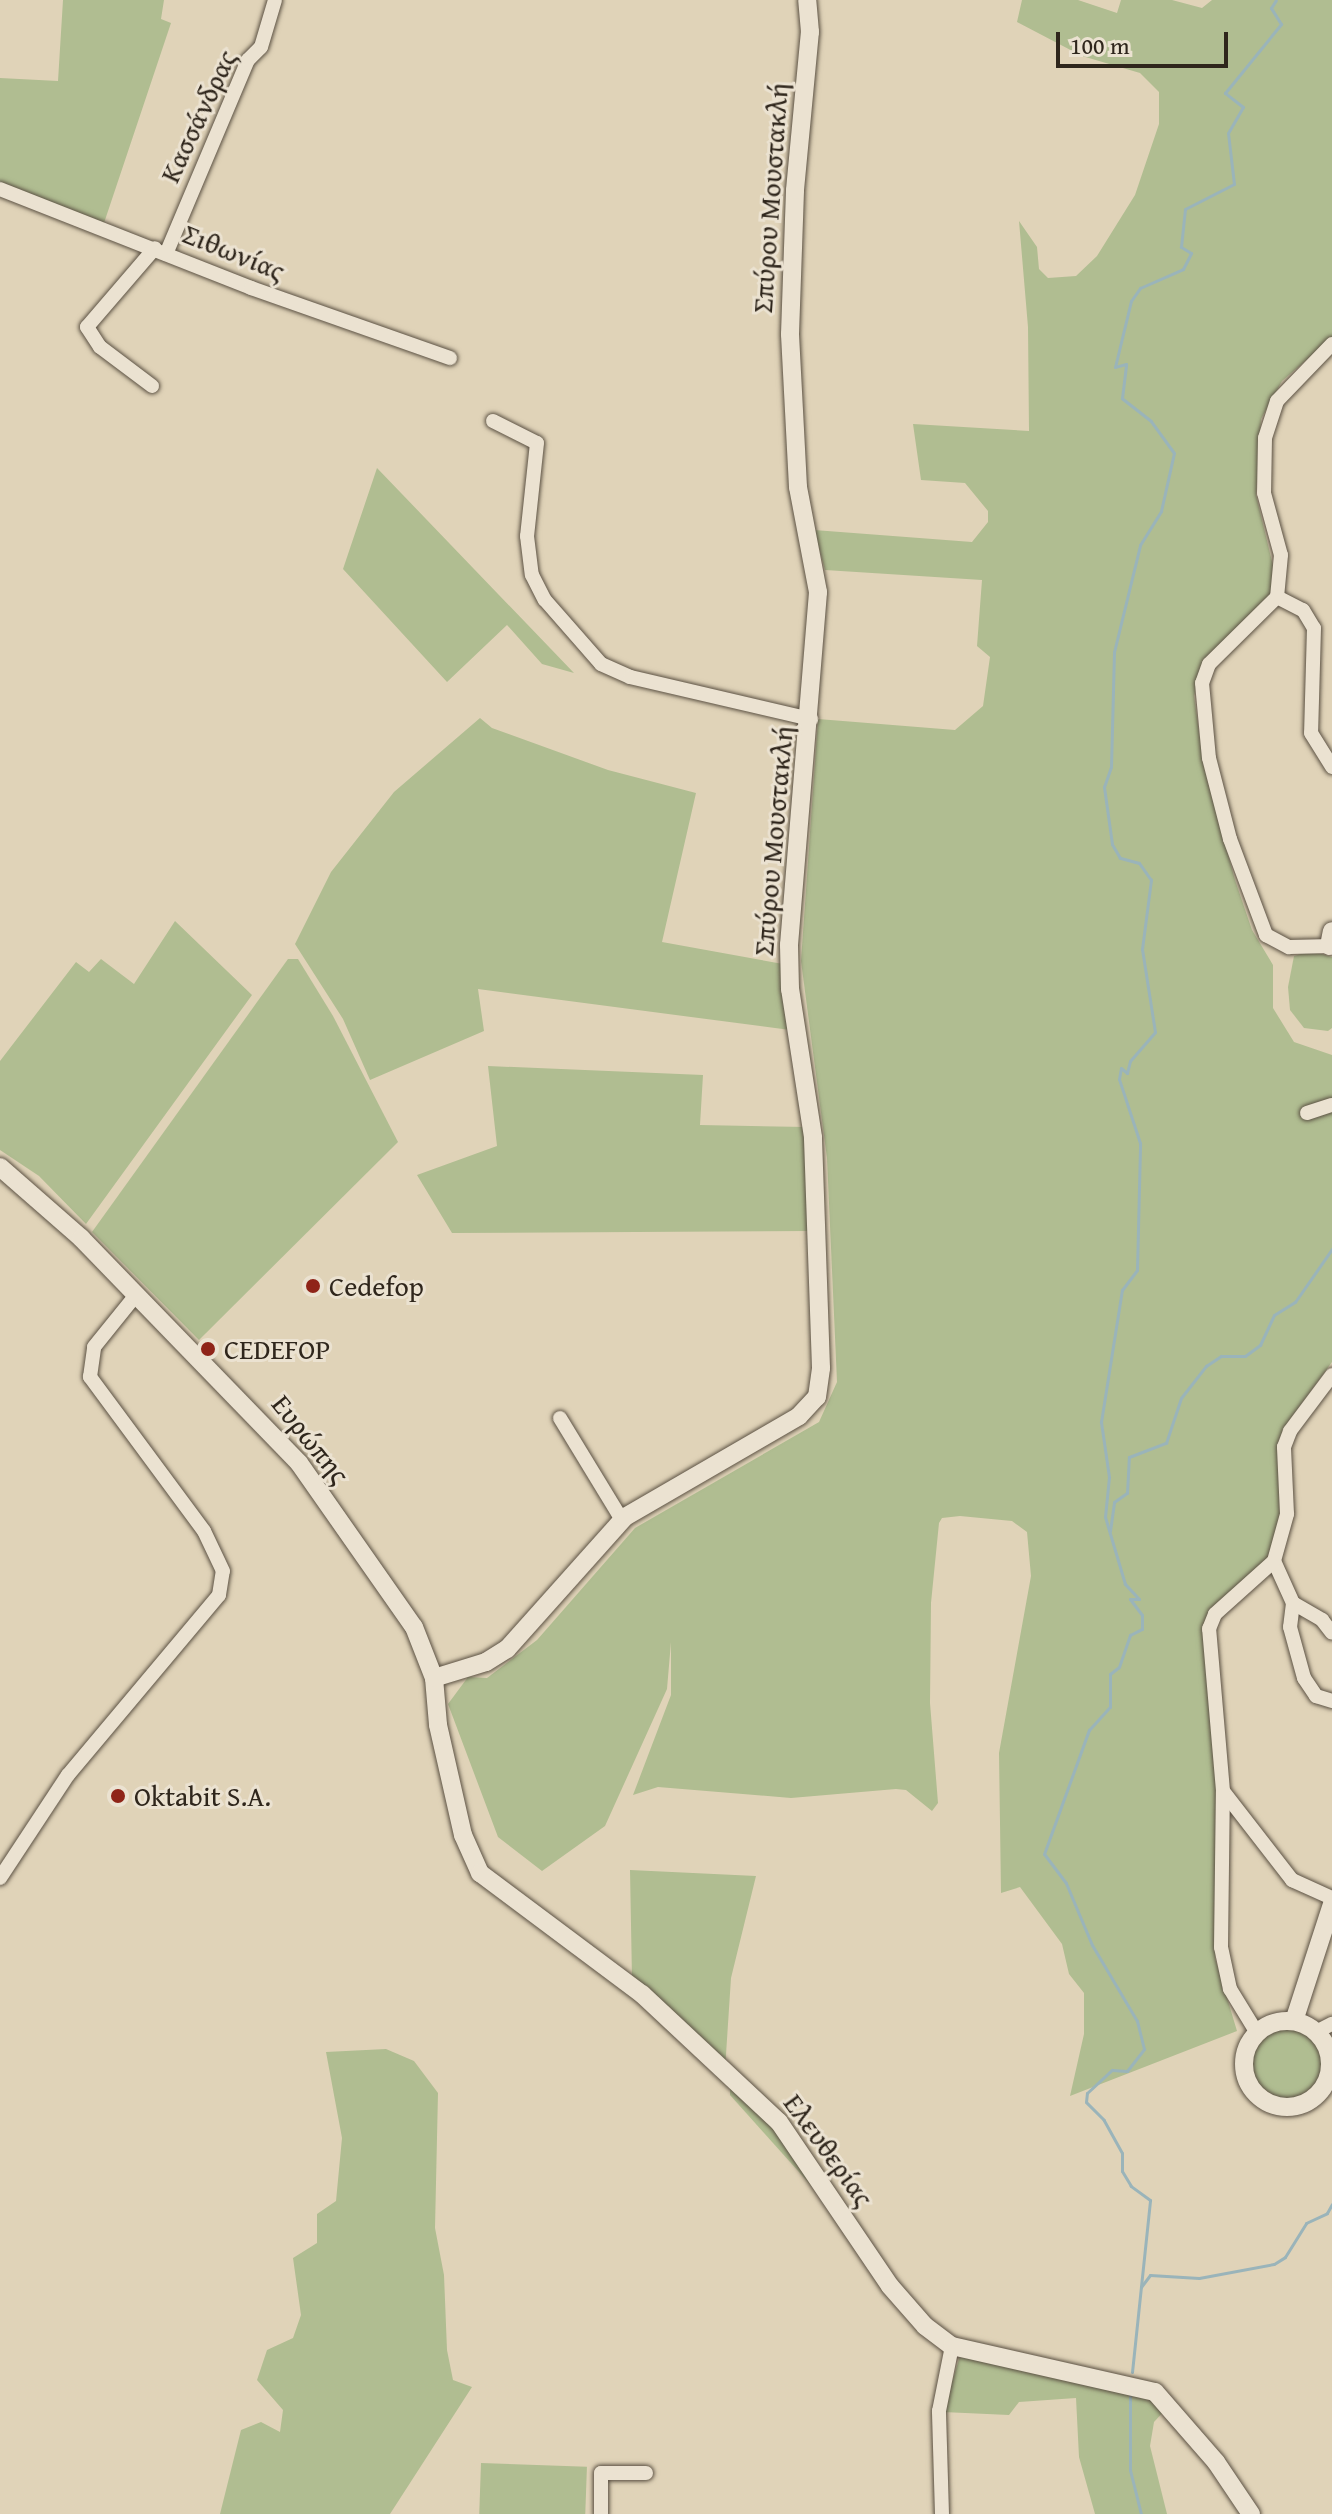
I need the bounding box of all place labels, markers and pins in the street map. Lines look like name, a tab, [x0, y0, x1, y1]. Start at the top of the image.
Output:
place label: Cedefop	[329, 1269, 424, 1303]
marker: Cedefop	[304, 1277, 322, 1295]
place label: CEDEFOP	[224, 1332, 330, 1366]
marker: CEDEFOP	[199, 1340, 217, 1358]
place label: Oktabit S.A.	[134, 1779, 271, 1813]
marker: Oktabit S.A.	[109, 1787, 127, 1805]

